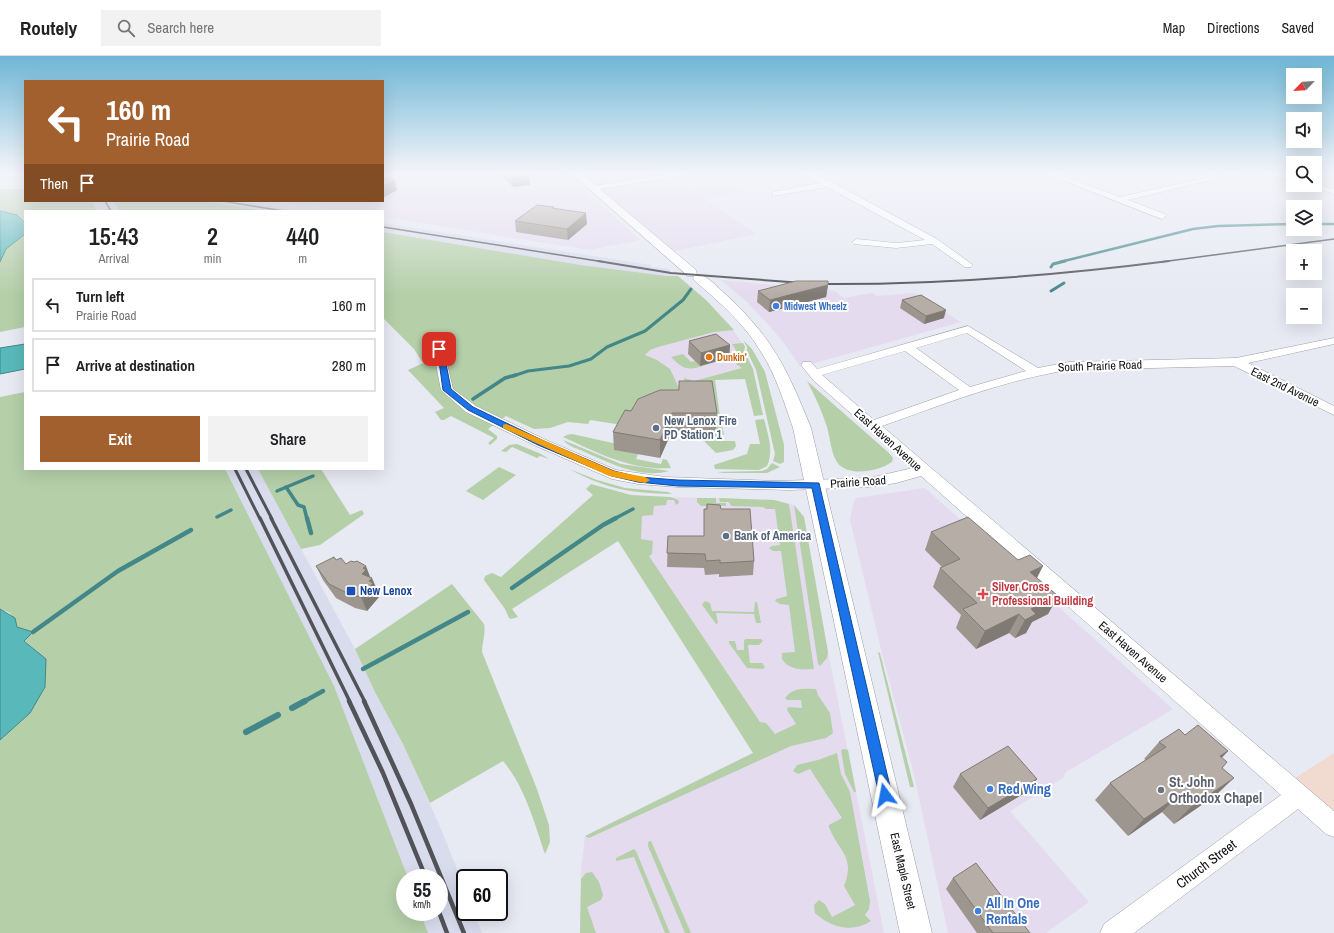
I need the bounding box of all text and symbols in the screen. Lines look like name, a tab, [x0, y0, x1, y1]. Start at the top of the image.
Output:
search box	[101, 10, 381, 46]
text: Routely	[20, 15, 77, 41]
icon: search	[115, 17, 137, 39]
text: Search here	[147, 17, 214, 38]
text: Map	[1163, 19, 1185, 37]
text: Directions	[1207, 19, 1259, 37]
text: Saved	[1281, 19, 1314, 37]
north arrow	[1286, 68, 1322, 104]
map controls	[1286, 68, 1322, 324]
text: 160 m	[106, 91, 171, 129]
icon: left	[40, 96, 92, 148]
button: sound	[1286, 112, 1322, 148]
text: Prairie Road	[106, 127, 190, 152]
button: search	[1286, 156, 1322, 192]
icon: arrive	[76, 172, 98, 194]
text: Then	[40, 173, 68, 194]
button: layers	[1286, 200, 1322, 236]
text: 15:43	[89, 220, 139, 252]
text: 2	[207, 220, 218, 252]
text: 440	[286, 220, 319, 252]
button: +	[1286, 244, 1322, 280]
text: Arrival	[98, 250, 129, 267]
text: min	[204, 250, 221, 267]
text: m	[298, 250, 307, 267]
text: Turn left	[76, 286, 124, 307]
button: −	[1286, 288, 1322, 324]
icon: left	[42, 294, 64, 316]
text: 160 m	[332, 295, 366, 316]
place label: Midwest Wheelz	[784, 300, 847, 313]
marker: Midwest Wheelz	[771, 301, 781, 311]
text: Prairie Road	[76, 307, 136, 324]
pin	[422, 332, 456, 366]
icon: arrive	[428, 338, 450, 360]
place label: Dunkin'	[717, 351, 747, 364]
marker: Dunkin'	[704, 352, 714, 362]
icon: arrive	[42, 354, 64, 376]
text: Arrive at destination	[76, 355, 195, 376]
text: 280 m	[332, 355, 366, 376]
street label: South Prairie Road	[1058, 357, 1142, 375]
street label: East 2nd Avenue	[1248, 364, 1322, 410]
street label: East Haven Avenue	[851, 405, 925, 475]
place label: New Lenox Fire PD Station 1	[664, 413, 737, 443]
button: Exit	[40, 416, 200, 462]
button: Share	[208, 416, 368, 462]
marker: New Lenox Fire PD Station 1	[651, 423, 661, 433]
street label: Prairie Road	[830, 472, 886, 492]
place label: Bank of America	[734, 528, 812, 544]
marker: Bank of America	[721, 531, 731, 541]
place label: Silver Cross Professional Building	[992, 579, 1093, 609]
place label: New Lenox	[360, 583, 412, 599]
marker: New Lenox	[345, 585, 357, 597]
marker: Silver Cross Professional Building	[977, 588, 989, 600]
street label: East Haven Avenue	[1095, 618, 1171, 686]
place label: St. John Orthodox Chapel	[1169, 773, 1262, 807]
position arrow	[864, 774, 906, 816]
place label: Red Wing	[998, 780, 1051, 798]
marker: Red Wing	[985, 784, 995, 794]
marker: St. John Orthodox Chapel	[1156, 785, 1166, 795]
street label: East Maple Street	[886, 831, 920, 911]
street label: Church Street	[1172, 835, 1240, 893]
speed limit sign: 60	[456, 869, 508, 921]
text: 55	[413, 876, 431, 903]
place label: All In One Rentals	[986, 894, 1040, 928]
text: km/h	[413, 898, 431, 911]
marker: All In One Rentals	[973, 906, 983, 916]

